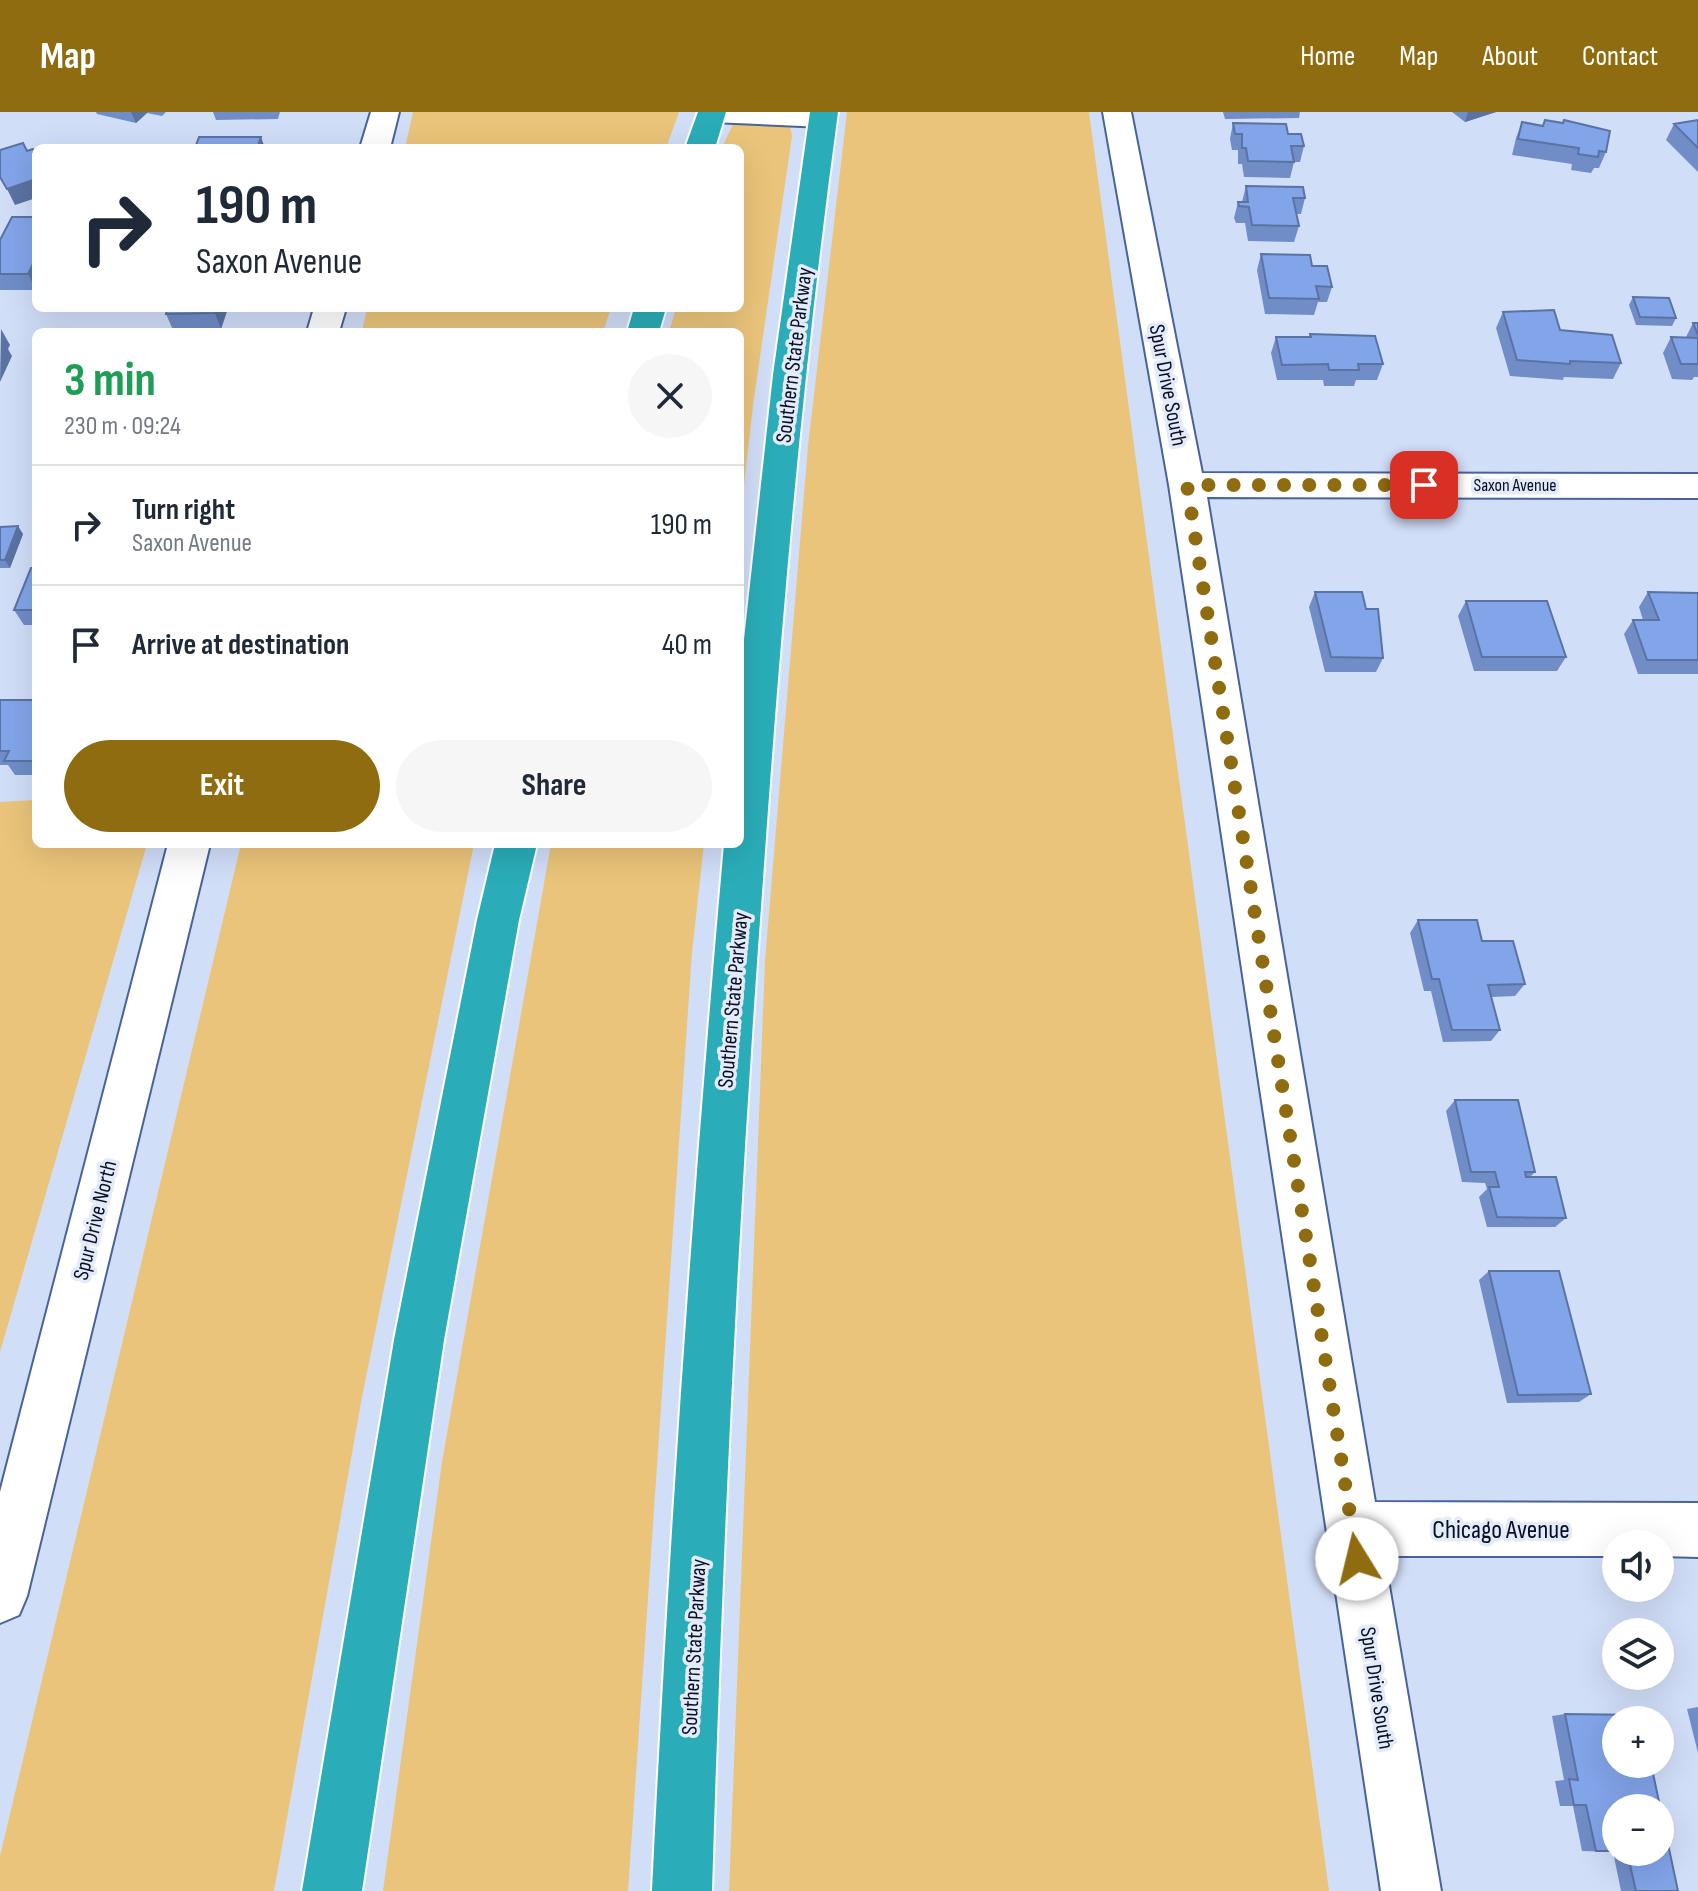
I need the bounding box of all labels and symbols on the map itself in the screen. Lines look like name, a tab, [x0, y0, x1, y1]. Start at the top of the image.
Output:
street label: Southern State Parkway	[770, 265, 819, 444]
street label: Spur Drive South	[1143, 322, 1193, 448]
pin	[1390, 451, 1458, 519]
street label: Saxon Avenue	[1473, 475, 1557, 496]
street label: Southern State Parkway	[712, 911, 755, 1089]
street label: Spur Drive North	[68, 1158, 123, 1283]
street label: Chicago Avenue	[1432, 1515, 1570, 1546]
position arrow	[1315, 1517, 1399, 1601]
street label: Southern State Parkway	[676, 1558, 713, 1736]
street label: Spur Drive South	[1354, 1625, 1399, 1751]

